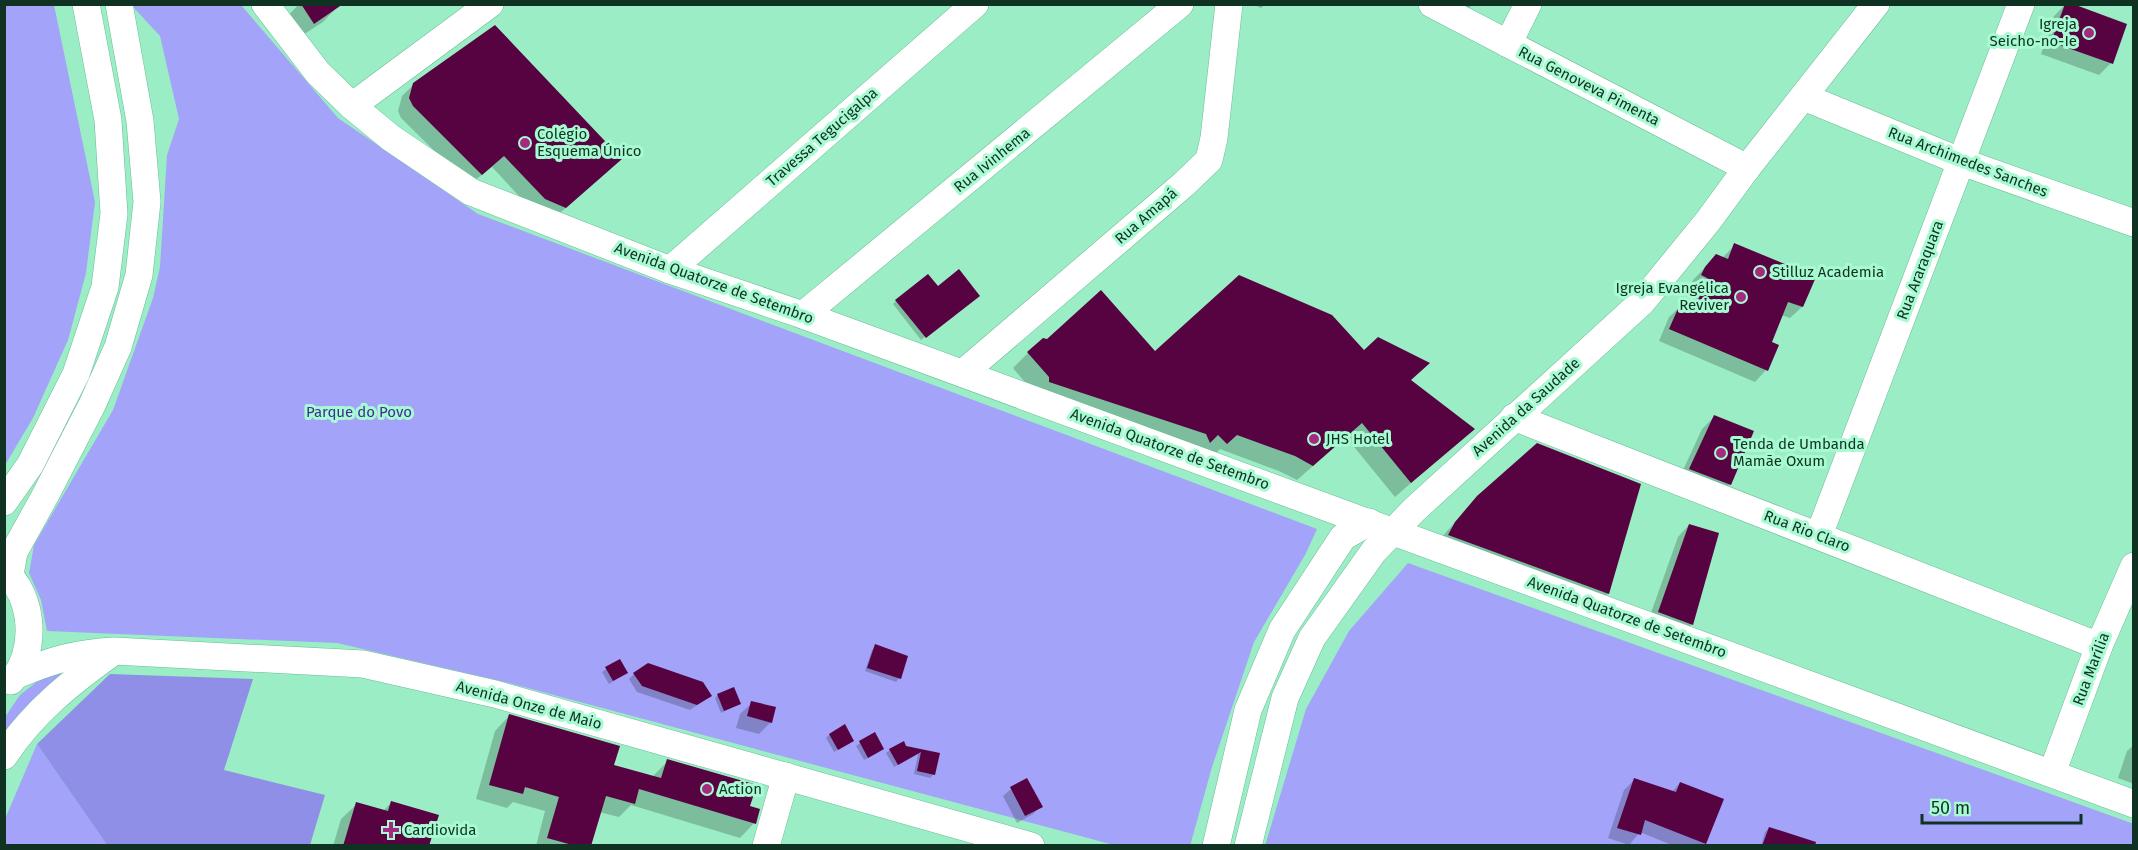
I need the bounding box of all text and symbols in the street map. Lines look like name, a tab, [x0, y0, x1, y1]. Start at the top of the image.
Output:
place label: Igreja Seicho-no-Ie	[1989, 15, 2077, 50]
marker: Igreja Seicho-no-Ie	[2082, 26, 2096, 40]
street label: Rua Genoveva Pimenta	[1515, 43, 1663, 129]
street label: Travessa Tegucigalpa	[763, 84, 881, 190]
street label: Rua Archimedes Sanches	[1886, 123, 2050, 201]
street label: Rua Ivinhema	[950, 124, 1034, 196]
place label: Colégio Esquema Único	[537, 125, 641, 160]
marker: Colégio Esquema Único	[518, 136, 532, 150]
street label: Rua Amapá	[1111, 184, 1181, 248]
street label: Rua Araraquara	[1893, 218, 1947, 322]
street label: Avenida Quatorze de Setembro	[612, 239, 816, 327]
place label: Stilluz Academia	[1772, 263, 1884, 281]
marker: Stilluz Academia	[1753, 265, 1767, 279]
place label: Igreja Evangélica Reviver	[1616, 279, 1729, 314]
marker: Igreja Evangélica Reviver	[1734, 290, 1748, 304]
street label: Avenida da Saudade	[1468, 354, 1584, 460]
park label: Parque do Povo	[306, 403, 412, 421]
street label: Avenida Quatorze de Setembro	[1068, 405, 1272, 493]
place label: JHS Hotel	[1326, 430, 1390, 448]
marker: JHS Hotel	[1307, 432, 1321, 446]
place label: Tenda de Umbanda Mamãe Oxum	[1733, 435, 1865, 470]
marker: Tenda de Umbanda Mamãe Oxum	[1714, 446, 1728, 460]
street label: Rua Rio Claro	[1761, 506, 1853, 556]
street label: Avenida Quatorze de Setembro	[1525, 573, 1729, 661]
street label: Rua Marília	[2069, 630, 2113, 708]
street label: Avenida Onze de Maio	[454, 677, 604, 733]
place label: Action	[719, 780, 762, 798]
marker: Action	[700, 782, 714, 796]
scale bar	[1922, 787, 2081, 825]
text: 50 m	[1931, 797, 1970, 819]
marker: Cardiovida	[382, 821, 400, 839]
place label: Cardiovida	[404, 821, 476, 839]

